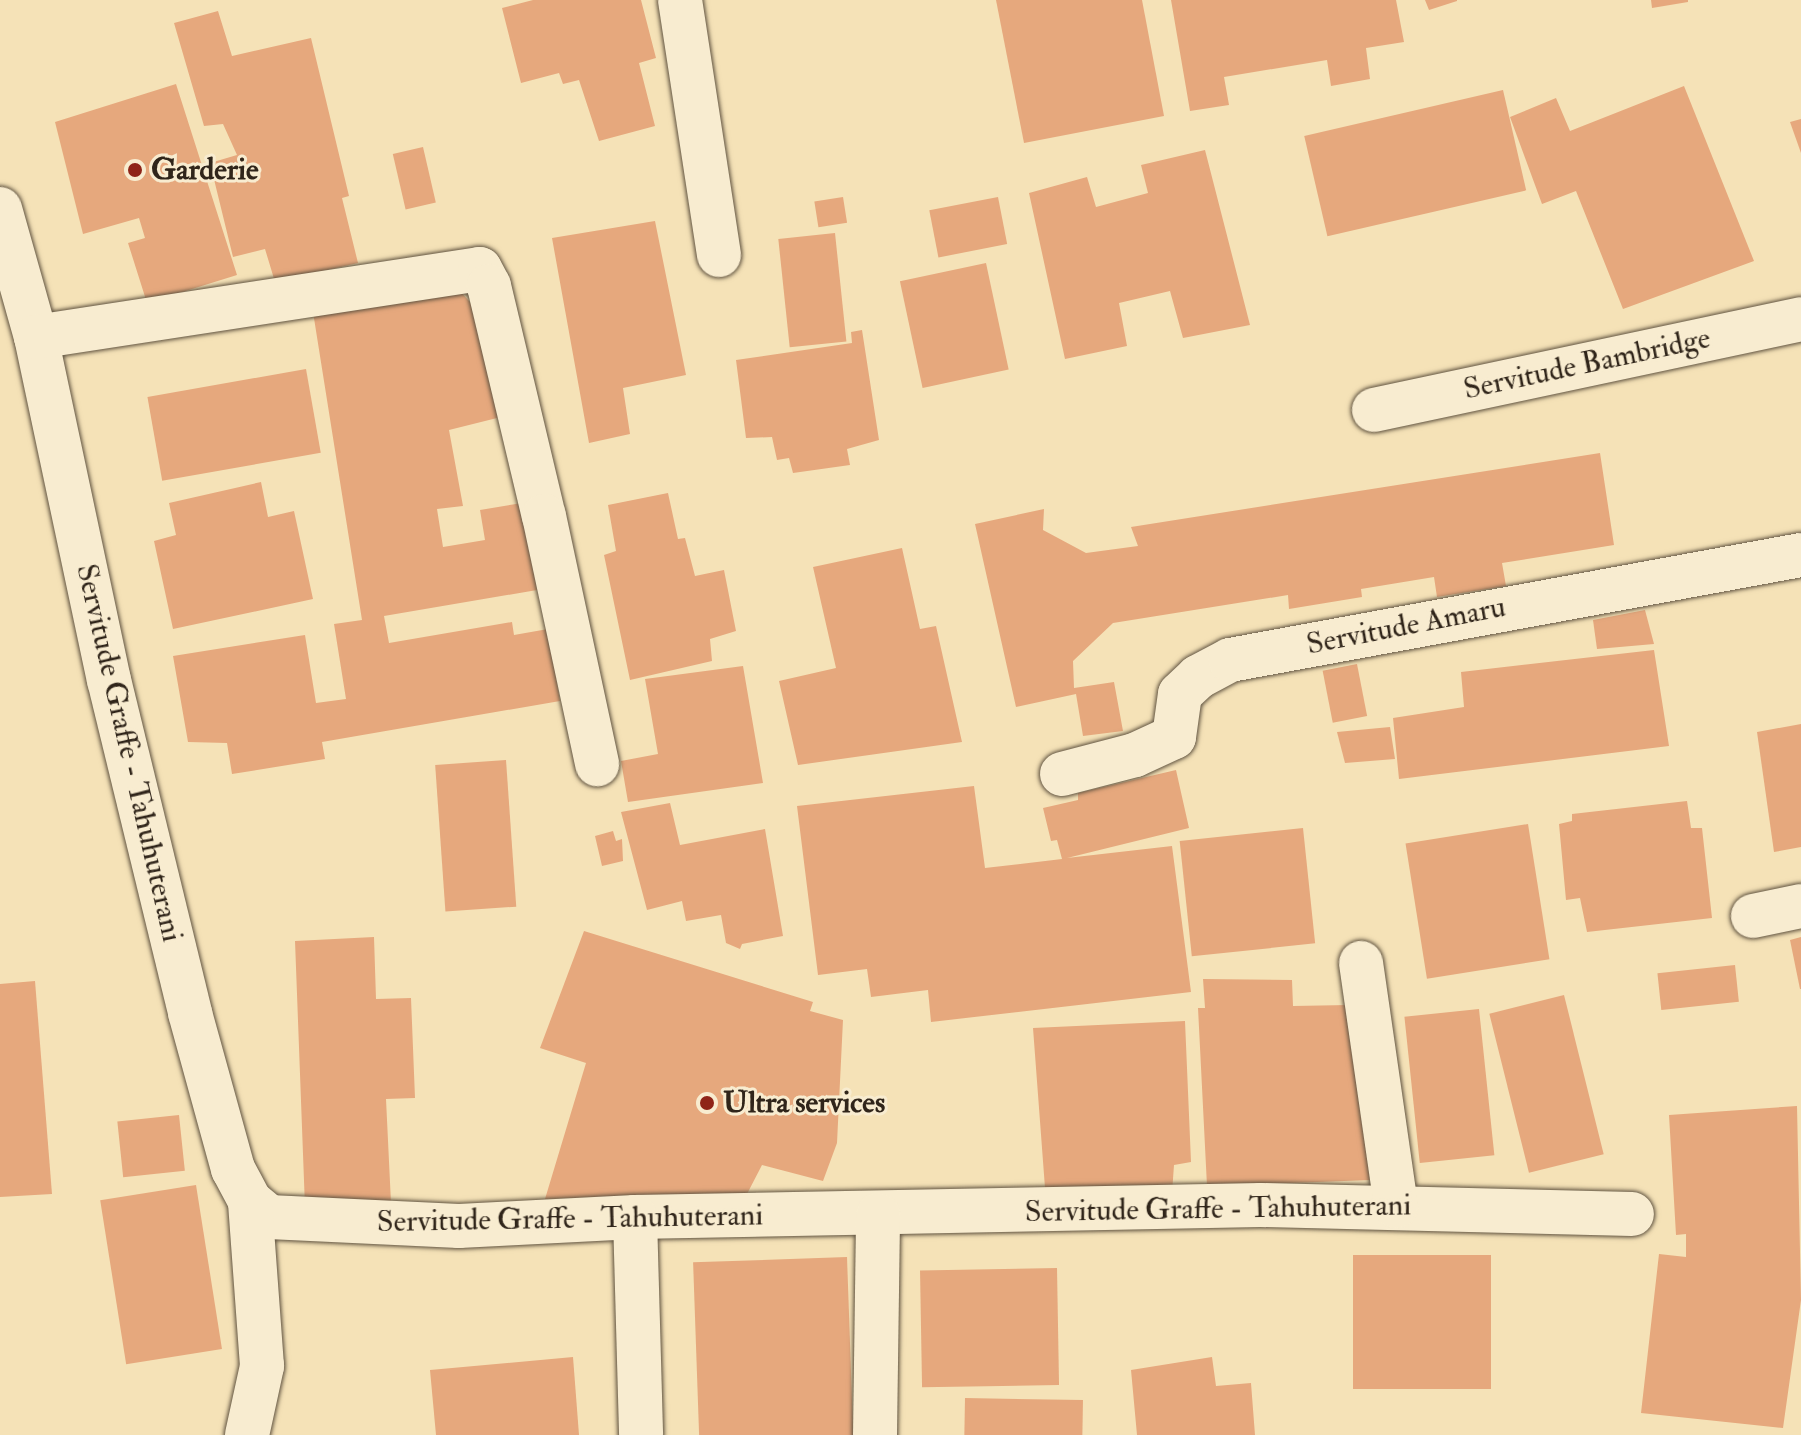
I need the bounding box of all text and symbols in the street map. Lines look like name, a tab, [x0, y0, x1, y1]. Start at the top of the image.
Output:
place label: Garderie	[151, 152, 258, 188]
marker: Garderie	[126, 161, 144, 179]
street label: Servitude Bambridge	[1460, 320, 1714, 408]
street label: Servitude Graffe - Tahuhuterani	[68, 561, 190, 945]
street label: Servitude Amaru	[1304, 589, 1508, 663]
place label: Ultra services	[723, 1085, 885, 1121]
marker: Ultra services	[698, 1094, 716, 1112]
street label: Servitude Graffe - Tahuhuterani	[1024, 1188, 1412, 1230]
street label: Servitude Graffe - Tahuhuterani	[376, 1198, 764, 1240]

